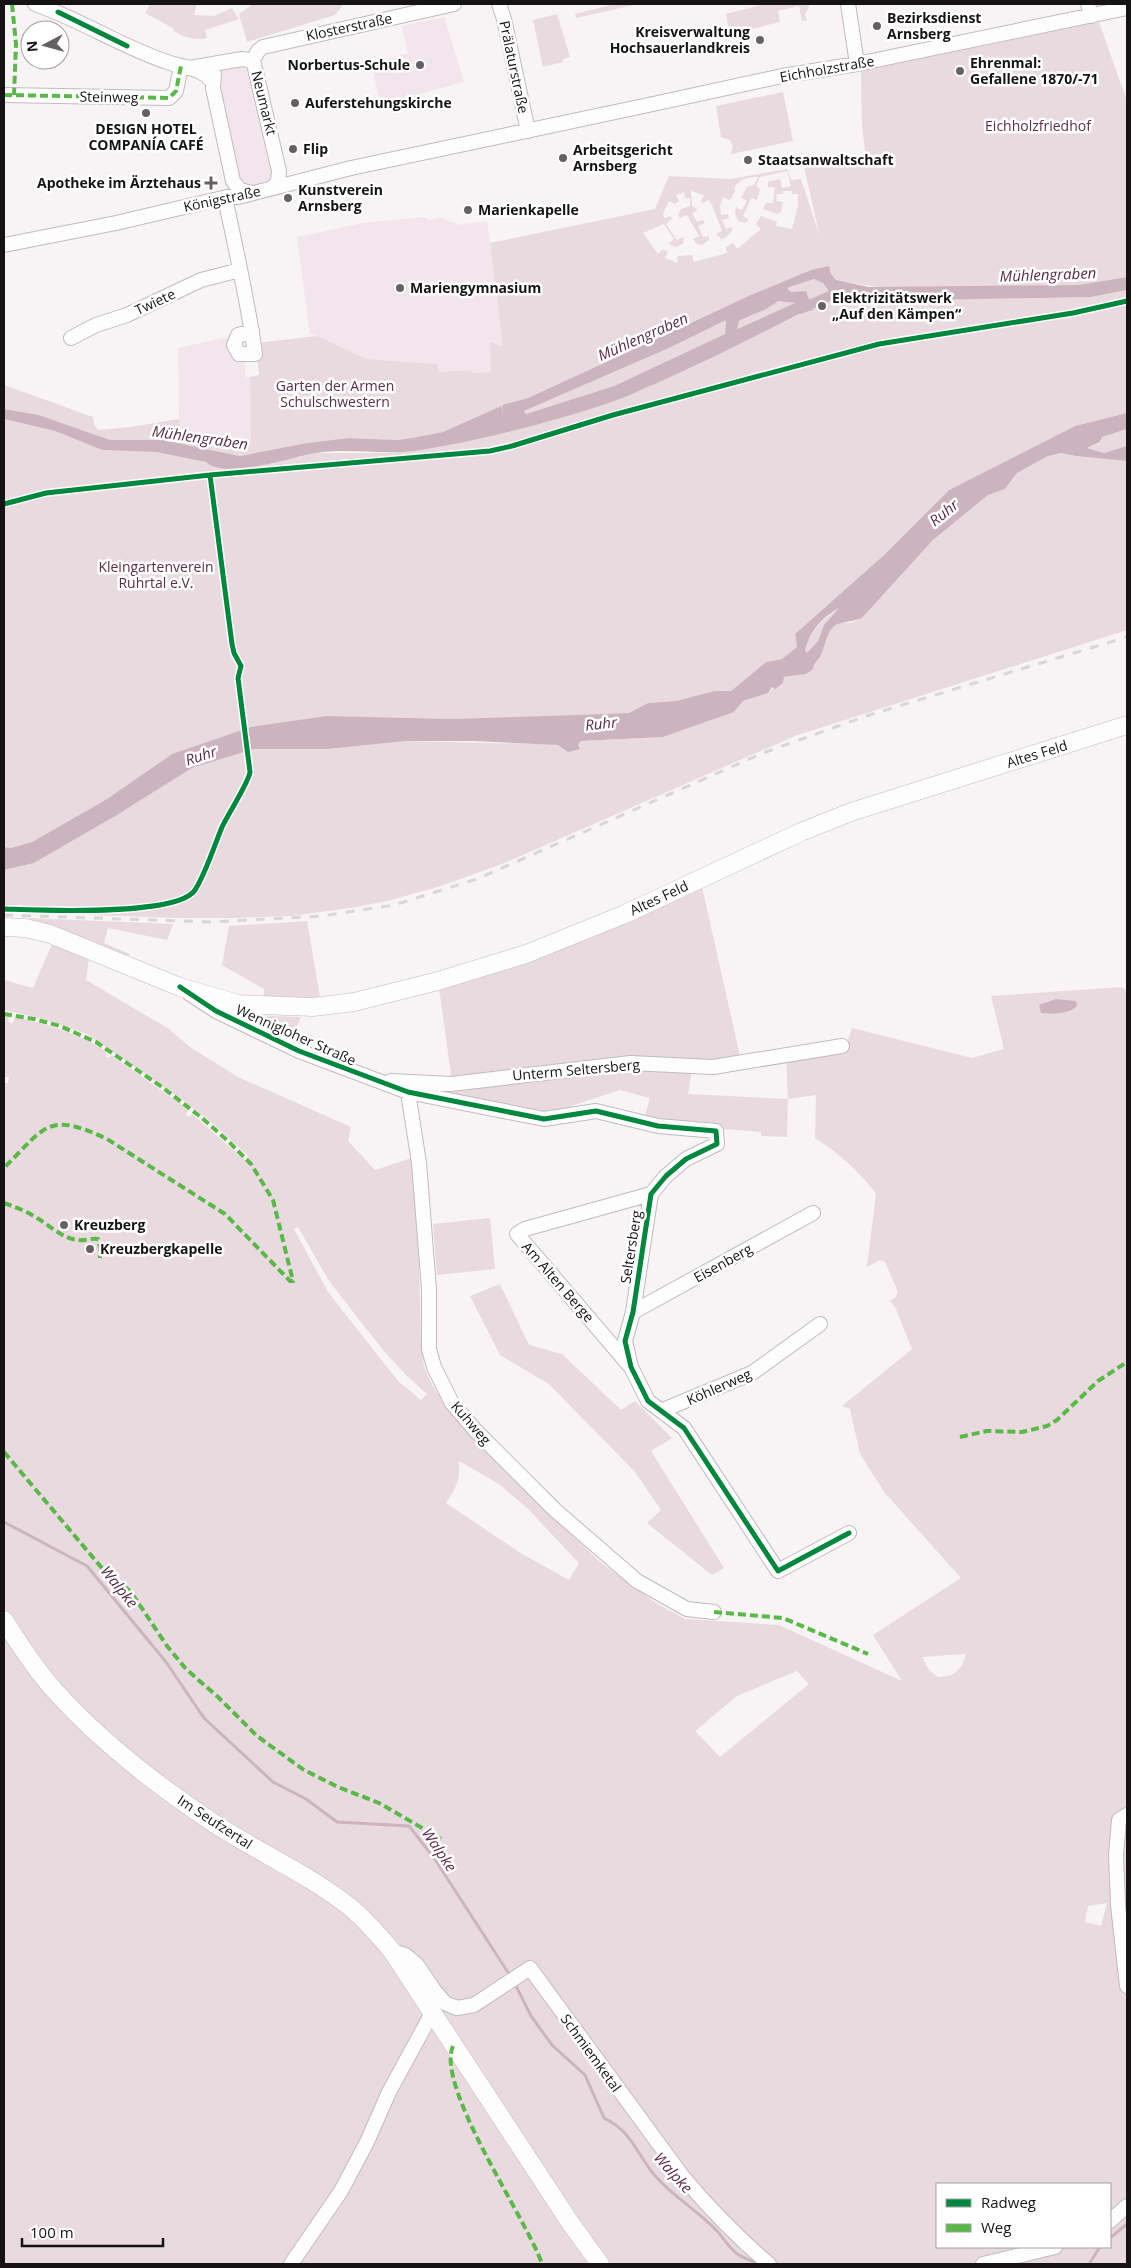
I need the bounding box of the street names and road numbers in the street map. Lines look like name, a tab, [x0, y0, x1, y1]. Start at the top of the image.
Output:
street label: Klosterstraße	[304, 8, 394, 45]
street label: Prälaturstraße	[495, 19, 534, 115]
street label: Eichholzstraße	[778, 51, 876, 86]
street label: Neumarkt	[247, 69, 282, 137]
street label: Steinweg	[79, 86, 139, 107]
street label: Königstraße	[182, 181, 262, 216]
street label: Twiete	[131, 284, 178, 319]
street label: Altes Feld	[1004, 735, 1070, 772]
street label: Altes Feld	[626, 876, 691, 919]
street label: Wennigloher Straße	[233, 1000, 359, 1070]
street label: Unterm Seltersberg	[511, 1054, 641, 1085]
street label: Seltersberg	[615, 1208, 646, 1285]
street label: Am Alten Berge	[518, 1237, 599, 1326]
street label: Eisenberg	[690, 1239, 756, 1286]
street label: Köhlerweg	[683, 1364, 755, 1409]
street label: Kuhweg	[447, 1397, 496, 1449]
street label: Im Seufzertal	[174, 1790, 256, 1853]
street label: Schmiemketal	[557, 2010, 626, 2095]

